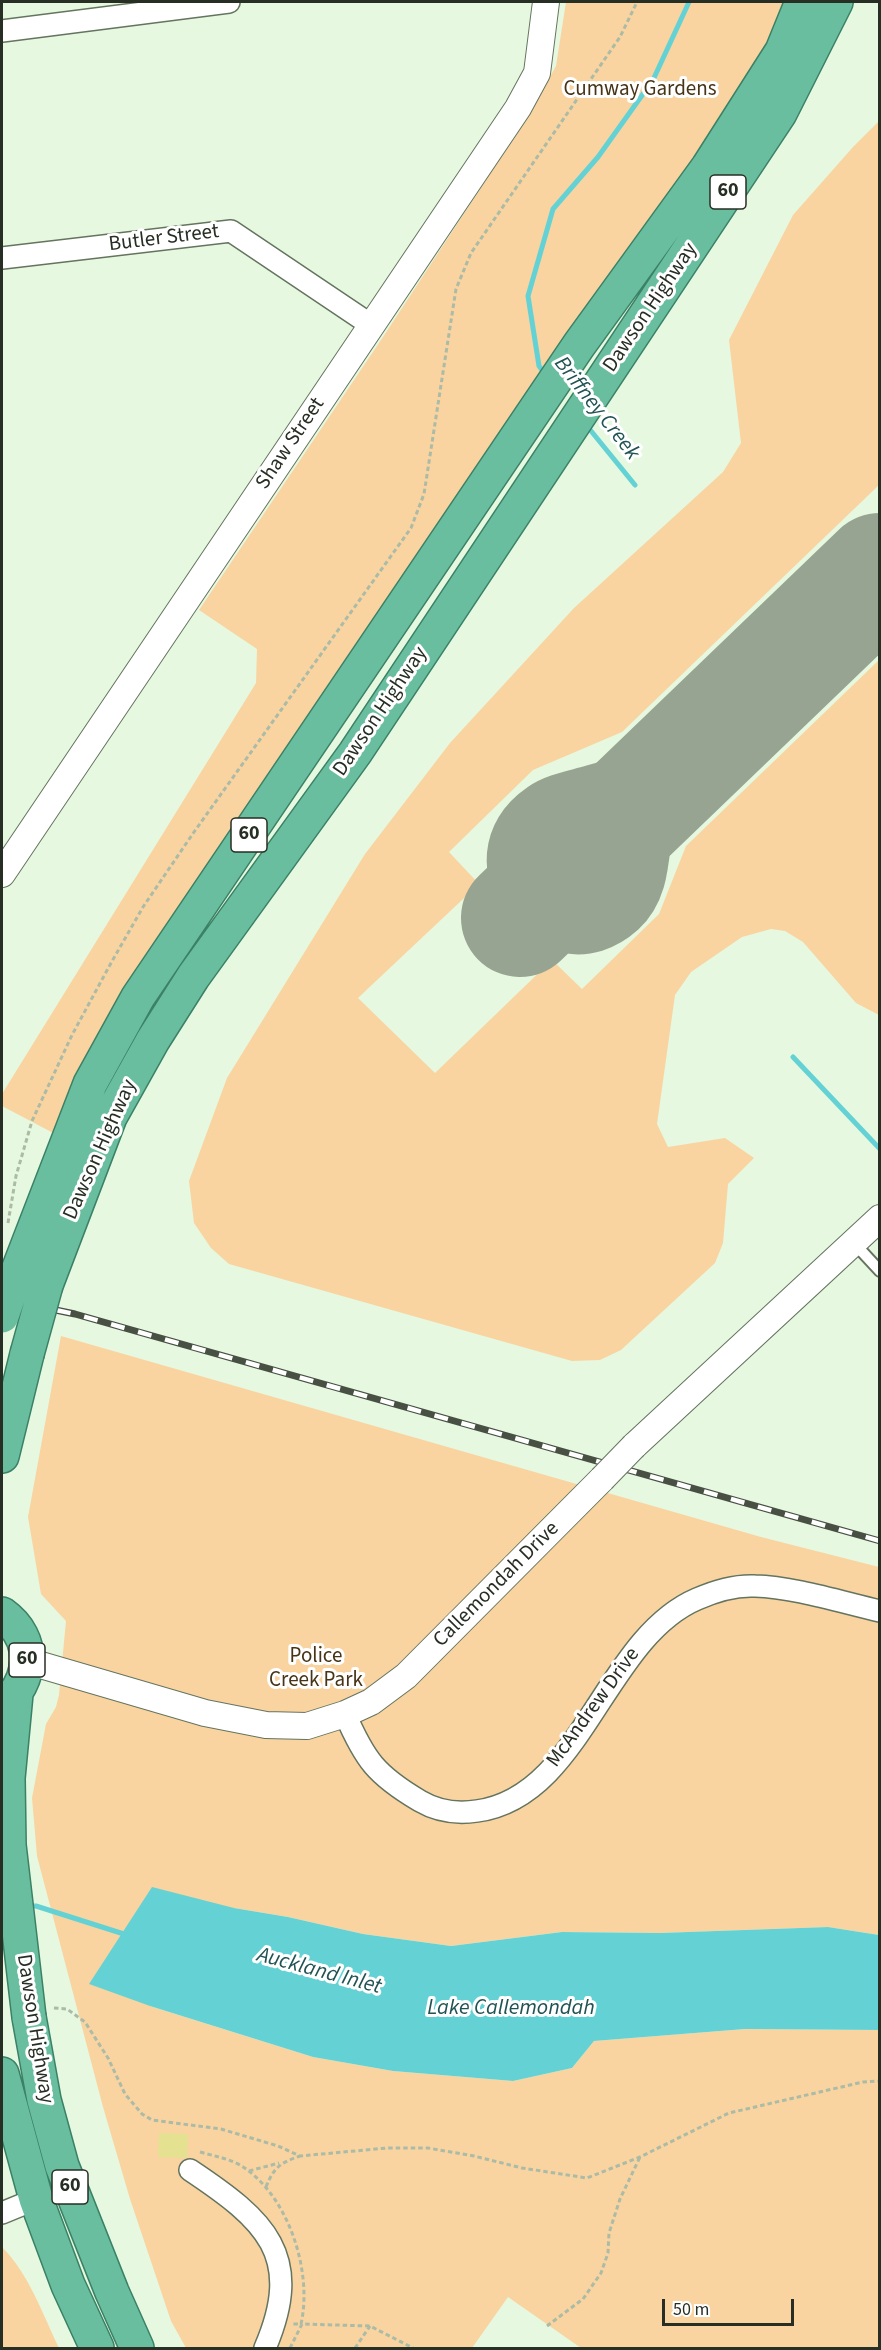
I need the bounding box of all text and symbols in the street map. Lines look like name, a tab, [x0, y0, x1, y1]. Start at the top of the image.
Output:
park label: Cumway Gardens	[563, 77, 717, 103]
road number: 60	[710, 175, 746, 209]
street label: Butler Street	[108, 220, 220, 258]
street label: Dawson Highway	[598, 239, 704, 377]
water label: Briffney Creek	[547, 352, 645, 466]
street label: Shaw Street	[251, 393, 331, 495]
street label: Dawson Highway	[328, 643, 434, 781]
road number: 60	[231, 818, 267, 852]
street label: Dawson Highway	[59, 1076, 143, 1224]
street label: Callemondah Drive	[429, 1517, 565, 1653]
road number: 60	[9, 1643, 45, 1677]
street label: McAndrew Drive	[542, 1643, 646, 1773]
park label: Police Creek Park	[269, 1644, 363, 1694]
water label: Auckland Inlet	[254, 1943, 384, 2001]
street label: Dawson Highway	[10, 1953, 58, 2105]
water label: Lake Callemondah	[427, 1996, 595, 2022]
road number: 60	[52, 2170, 88, 2204]
scale bar	[665, 2287, 797, 2325]
text: 50 m	[673, 2297, 709, 2322]

